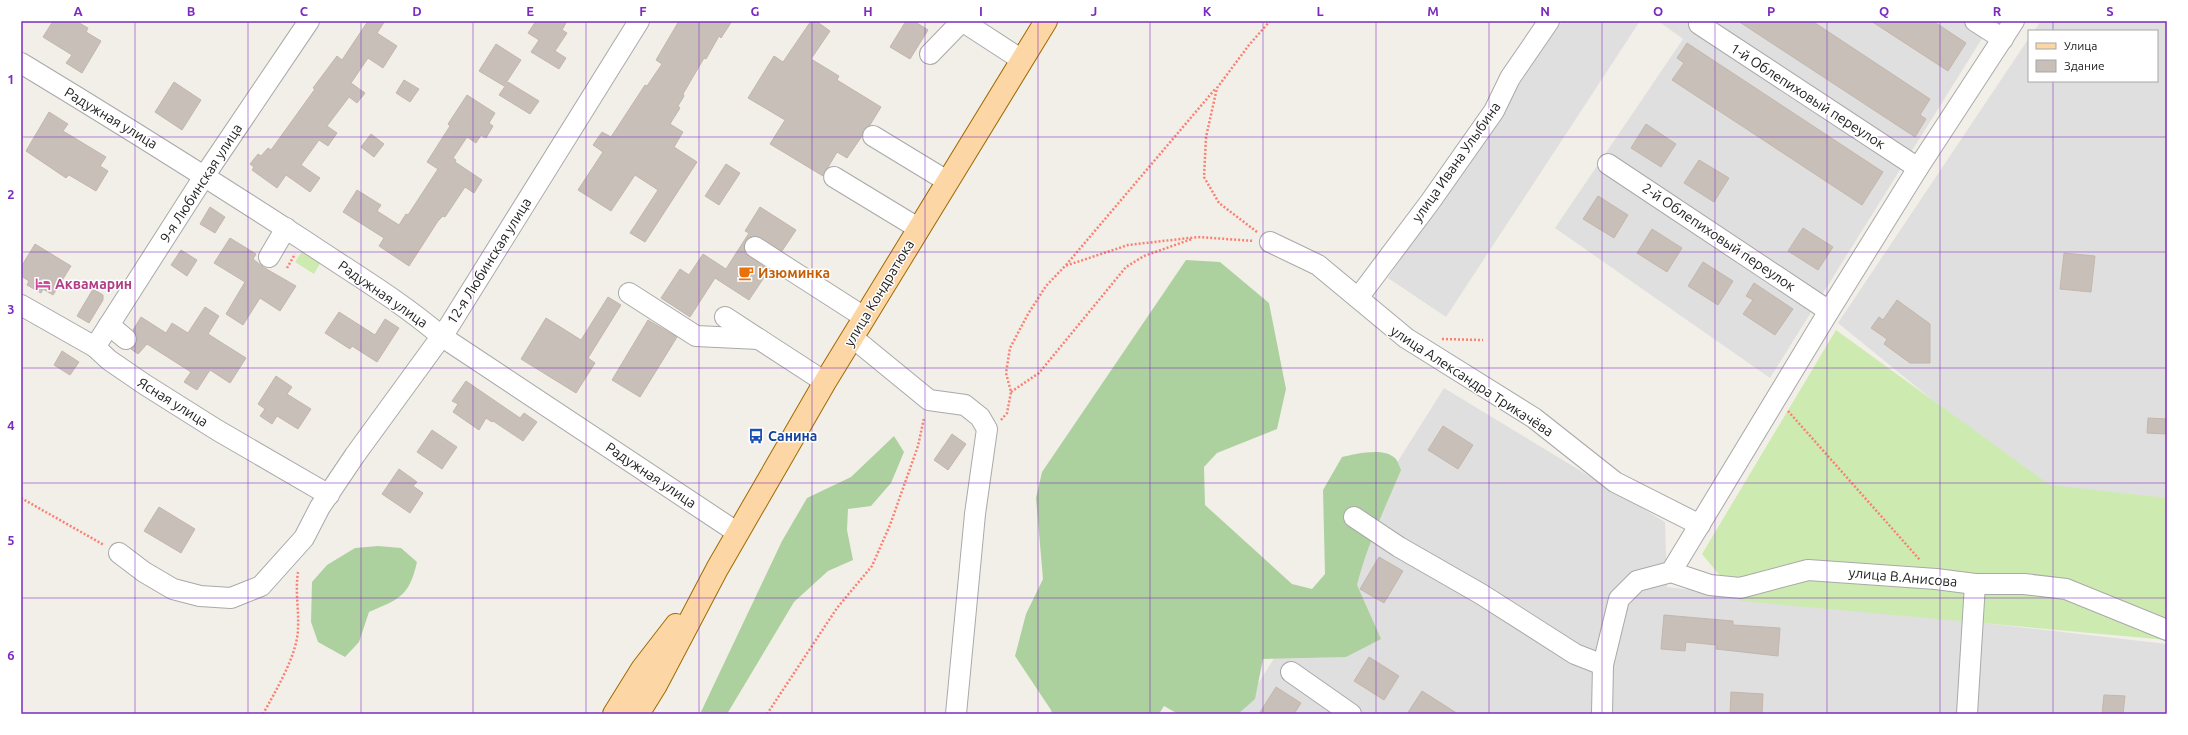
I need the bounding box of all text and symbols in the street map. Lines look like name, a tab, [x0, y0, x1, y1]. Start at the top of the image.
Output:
text: A	[73, 4, 83, 18]
text: B	[187, 4, 196, 18]
text: C	[300, 4, 309, 18]
text: D	[412, 4, 422, 18]
text: E	[526, 4, 534, 18]
text: F	[639, 4, 647, 18]
text: G	[751, 4, 760, 18]
text: H	[863, 4, 873, 18]
text: I	[979, 4, 983, 18]
text: J	[1091, 4, 1097, 18]
text: K	[1203, 4, 1212, 18]
text: L	[1316, 4, 1324, 18]
text: M	[1427, 4, 1439, 18]
text: N	[1540, 4, 1550, 18]
text: O	[1653, 4, 1663, 18]
text: P	[1767, 4, 1775, 18]
text: Q	[1879, 4, 1889, 18]
text: R	[1993, 4, 2002, 18]
text: S	[2106, 4, 2114, 18]
legend	[2028, 30, 2158, 82]
text: Улица	[2064, 39, 2097, 52]
street label: 1-й Облепиховый переулок	[1728, 40, 1888, 152]
text: Здание	[2064, 59, 2105, 72]
text: 1	[7, 72, 15, 86]
street label: Радужная улица	[62, 84, 160, 152]
street label: улица Ивана Улыбина	[1409, 99, 1503, 225]
street label: 9-я Любинская улица	[157, 121, 245, 245]
street label: 2-й Облепиховый переулок	[1639, 180, 1799, 294]
text: 2	[7, 187, 15, 201]
street label: 12-я Любинская улица	[444, 195, 534, 327]
street label: улица Кондратюка	[841, 237, 917, 349]
street label: Радужная улица	[335, 257, 431, 331]
cafe icon: Изюминка	[737, 264, 755, 282]
place label: Изюминка	[758, 265, 830, 281]
hotel icon: Аквамарин	[34, 275, 52, 293]
place label: Аквамарин	[55, 276, 132, 292]
text: 3	[7, 302, 15, 316]
street label: улица Александра Трикачёва	[1388, 322, 1556, 440]
street label: Ясная улица	[135, 374, 211, 430]
text: 4	[7, 418, 15, 432]
bus stop icon: Санина	[747, 427, 765, 445]
place label: Санина	[768, 428, 817, 444]
street label: Радужная улица	[603, 439, 699, 511]
text: 5	[7, 533, 15, 547]
street label: улица В.Анисова	[1848, 564, 1958, 590]
text: 6	[7, 648, 15, 662]

